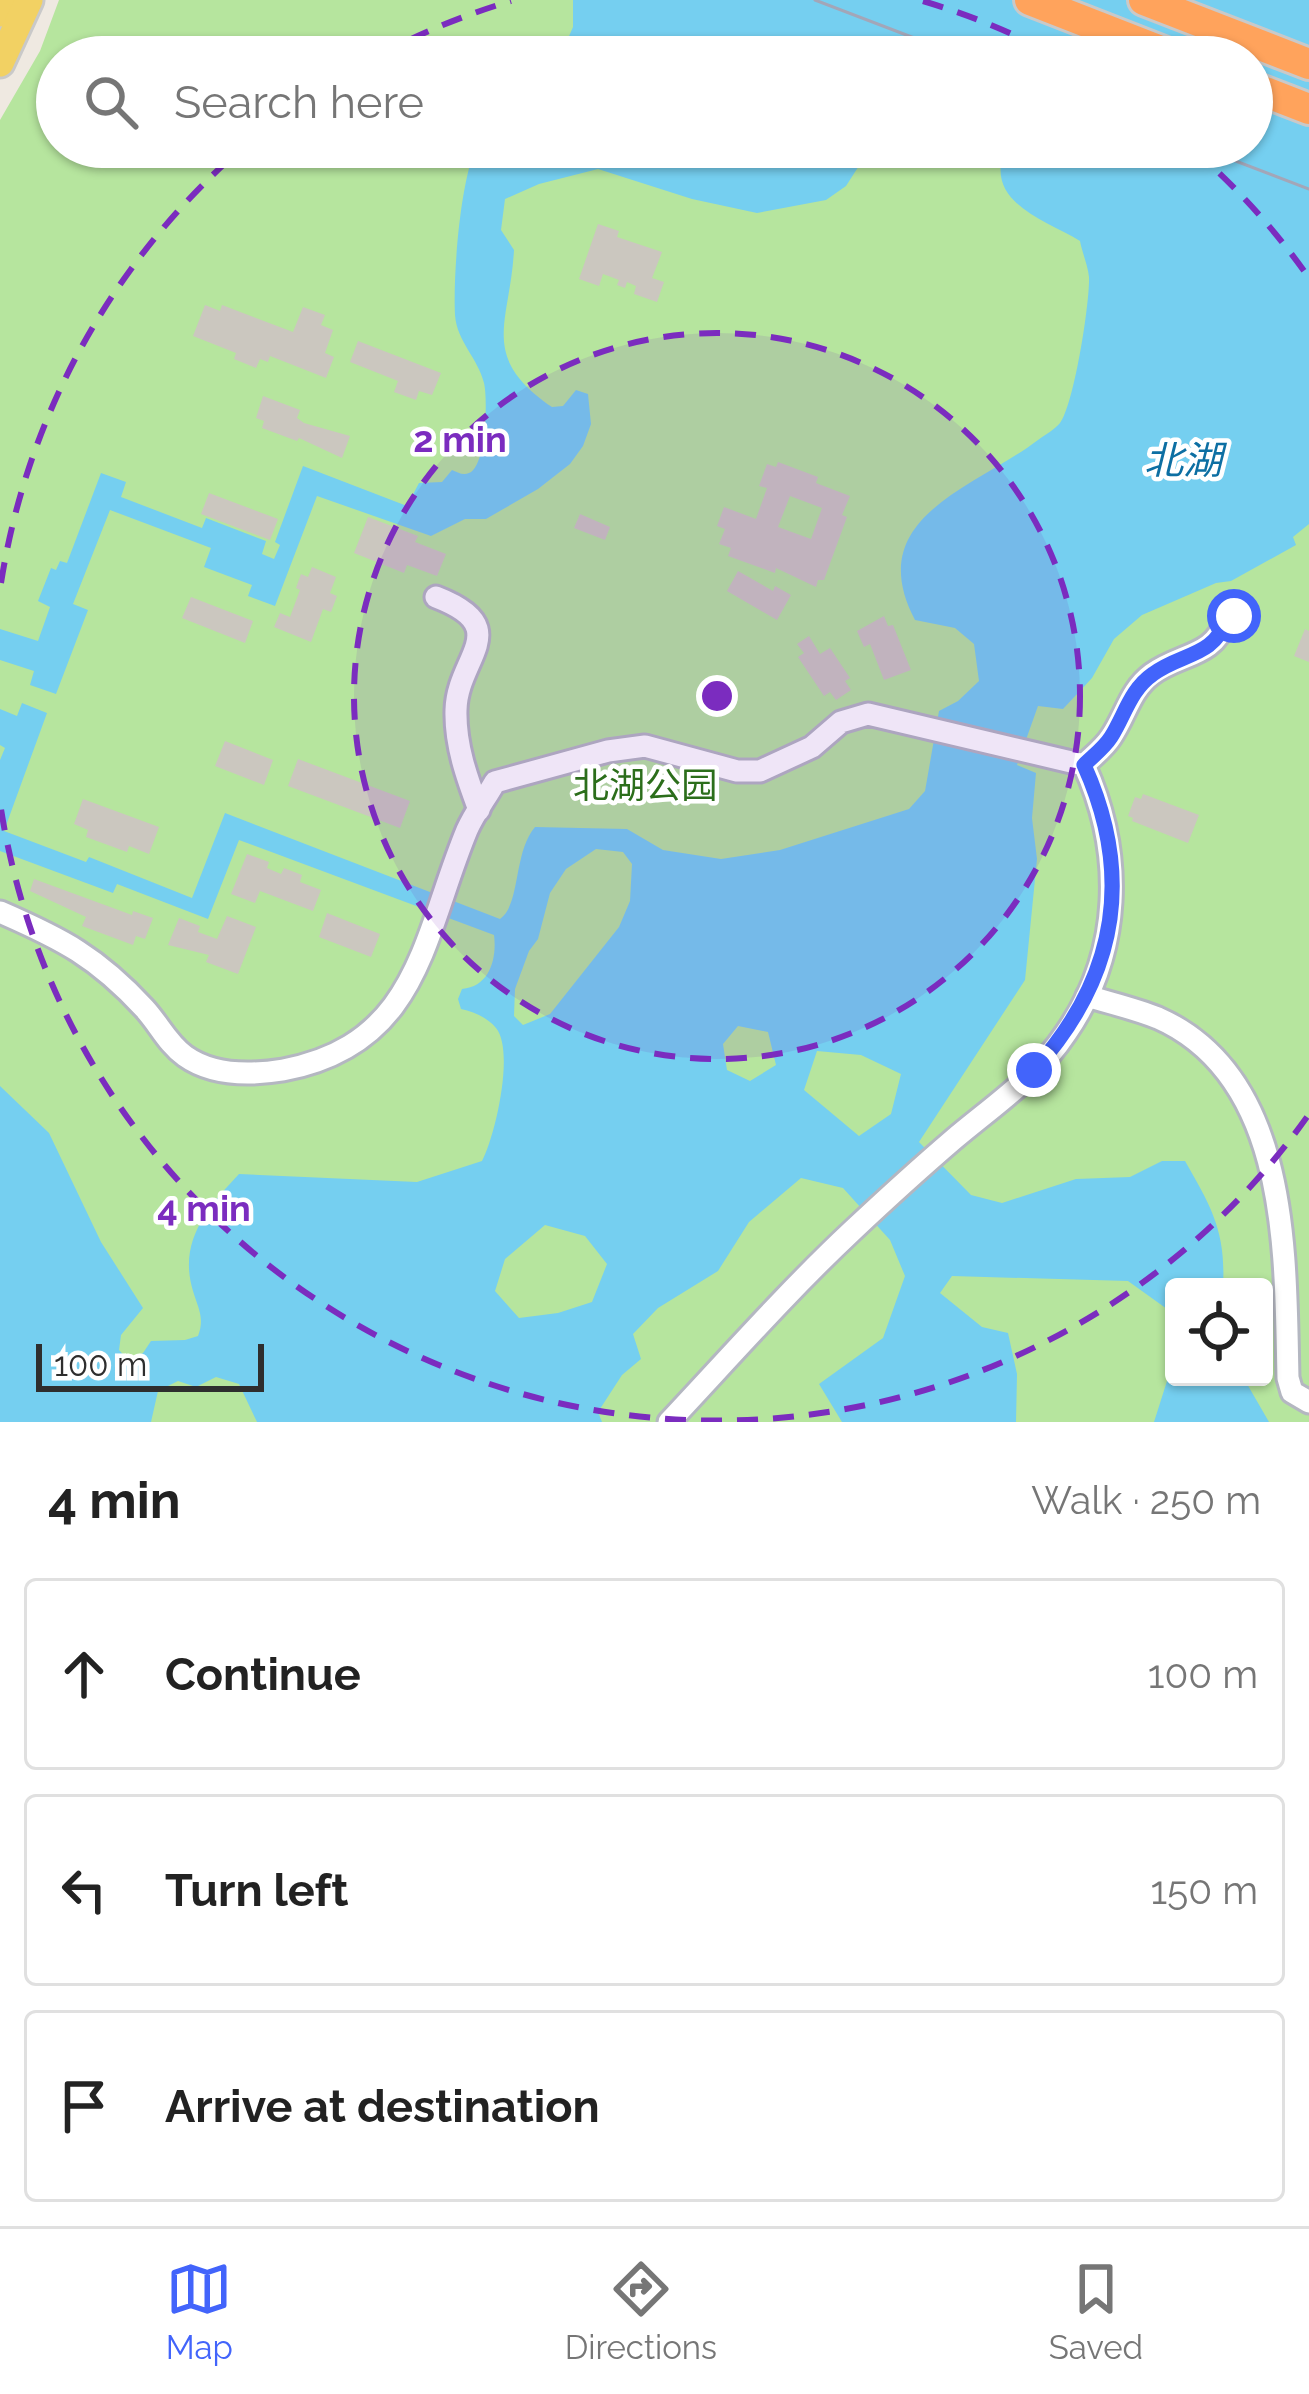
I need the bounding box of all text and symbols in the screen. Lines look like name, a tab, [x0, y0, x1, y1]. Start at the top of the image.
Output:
search box	[36, 36, 1273, 168]
icon: search	[78, 69, 144, 135]
text: Search here	[174, 76, 424, 129]
text: 2 min	[413, 418, 507, 460]
water label: 北湖	[1144, 437, 1228, 483]
route start	[1207, 589, 1261, 643]
centre of rings	[696, 675, 738, 717]
park label: 北湖公园	[573, 764, 717, 806]
route end	[1007, 1043, 1061, 1097]
text: 4 min	[157, 1187, 251, 1229]
map controls	[1165, 1278, 1273, 1386]
button: locate	[1165, 1278, 1273, 1386]
scale bar	[36, 1338, 264, 1391]
text: 100 m	[54, 1345, 147, 1384]
text: 4 min	[48, 1470, 181, 1530]
text: Walk · 250 m	[1031, 1477, 1261, 1523]
icon: ahead	[51, 1641, 117, 1707]
text: Continue	[165, 1648, 361, 1701]
text: 100 m	[1148, 1651, 1258, 1697]
icon: left	[51, 1857, 117, 1923]
text: Turn left	[165, 1864, 348, 1917]
text: 150 m	[1150, 1867, 1258, 1913]
icon: arrive	[51, 2073, 117, 2139]
text: Arrive at destination	[165, 2080, 600, 2133]
tab: Map	[166, 2256, 233, 2367]
tab: Directions	[565, 2256, 717, 2367]
tab: Saved	[1049, 2256, 1143, 2367]

